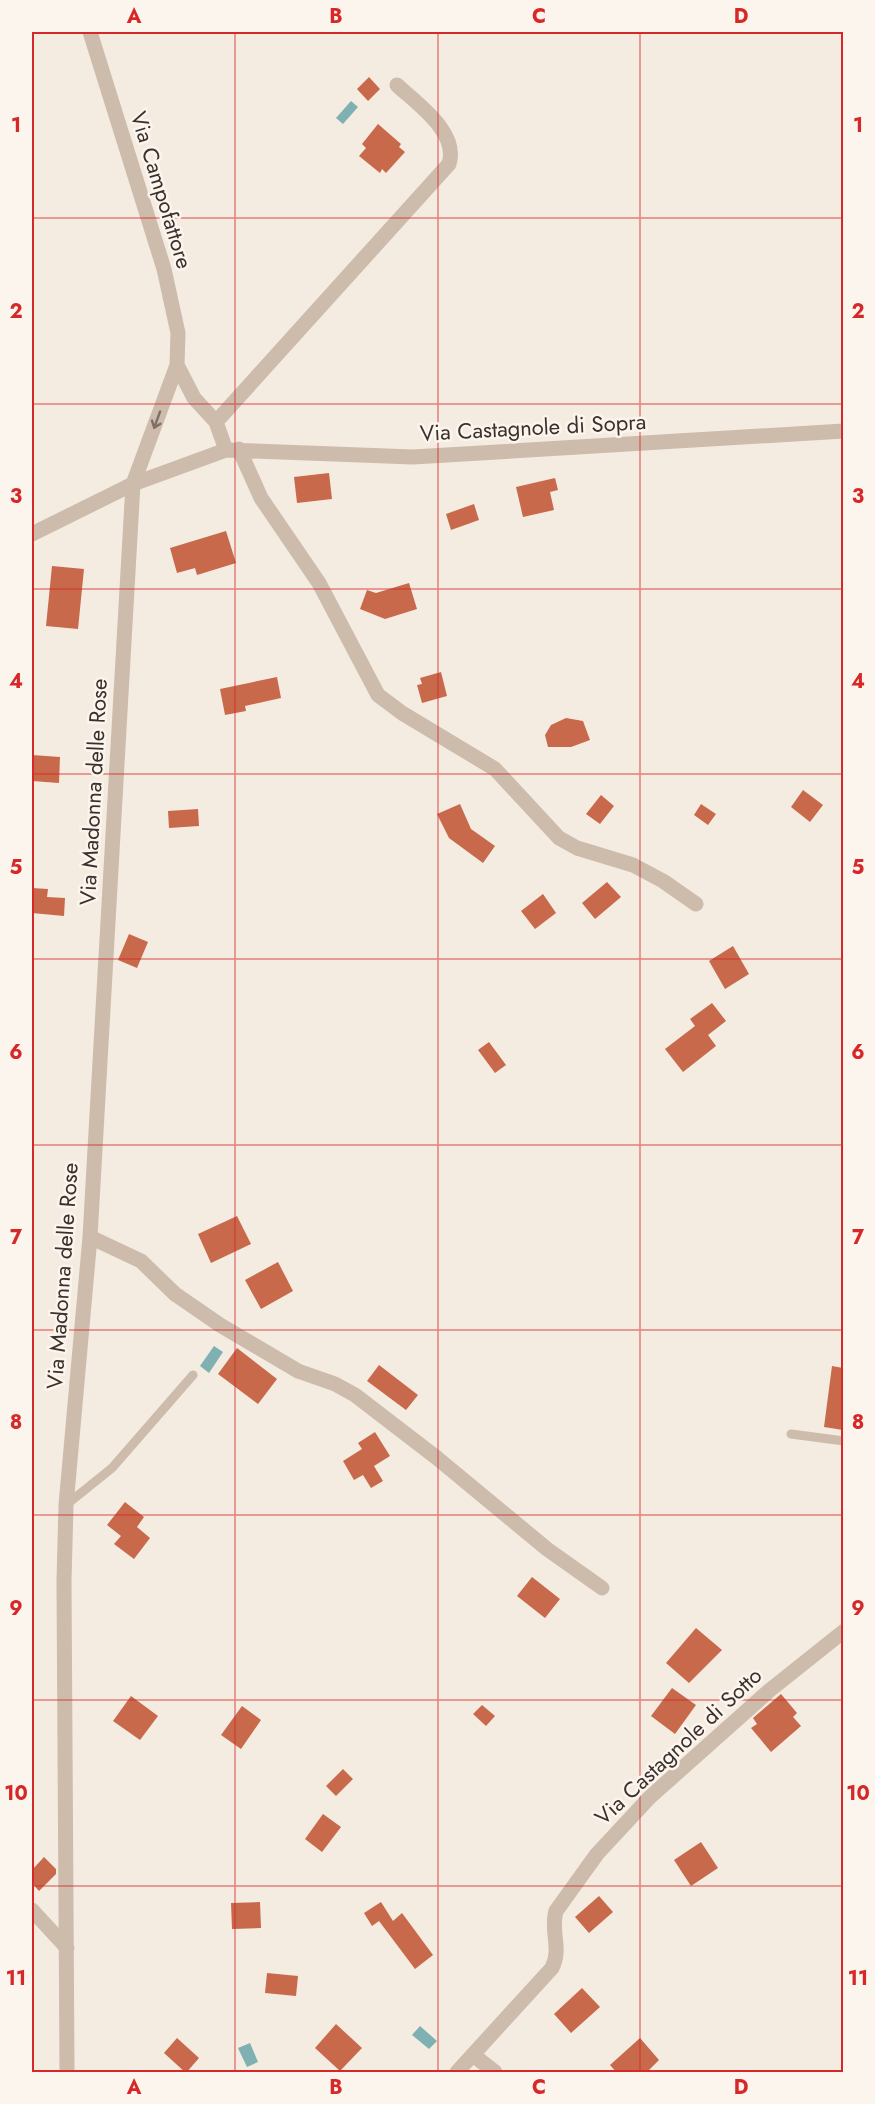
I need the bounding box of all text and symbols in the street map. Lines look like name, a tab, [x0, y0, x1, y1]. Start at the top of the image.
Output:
text: A	[126, 2, 142, 31]
text: B	[329, 2, 343, 31]
text: C	[532, 2, 546, 31]
text: D	[734, 2, 748, 31]
street label: Via Campofattore	[123, 107, 201, 273]
text: 1	[11, 111, 21, 140]
text: 1	[853, 111, 863, 140]
text: 2	[9, 297, 23, 326]
text: 2	[851, 297, 865, 326]
street label: Via Castagnole di Sopra	[419, 405, 647, 449]
one-way arrow	[150, 410, 161, 429]
text: 3	[10, 482, 22, 511]
text: 3	[852, 482, 864, 511]
text: 4	[9, 667, 23, 696]
text: 4	[851, 667, 865, 696]
street label: Via Madonna delle Rose	[71, 678, 115, 906]
text: 5	[10, 853, 23, 882]
text: 5	[852, 853, 865, 882]
text: 6	[9, 1038, 23, 1067]
text: 6	[851, 1038, 865, 1067]
street label: Via Madonna delle Rose	[38, 1162, 86, 1390]
text: 7	[10, 1223, 23, 1252]
text: 7	[852, 1223, 865, 1252]
text: 8	[10, 1408, 22, 1437]
text: 8	[852, 1408, 864, 1437]
text: 9	[9, 1594, 23, 1623]
text: 9	[851, 1594, 865, 1623]
street label: Via Castagnole di Sotto	[587, 1660, 769, 1832]
text: 10	[4, 1779, 28, 1808]
text: 10	[846, 1779, 870, 1808]
text: 11	[6, 1964, 26, 1993]
text: 11	[848, 1964, 868, 1993]
text: A	[126, 2073, 142, 2102]
text: B	[329, 2073, 343, 2102]
text: C	[532, 2073, 546, 2102]
text: D	[734, 2073, 748, 2102]

